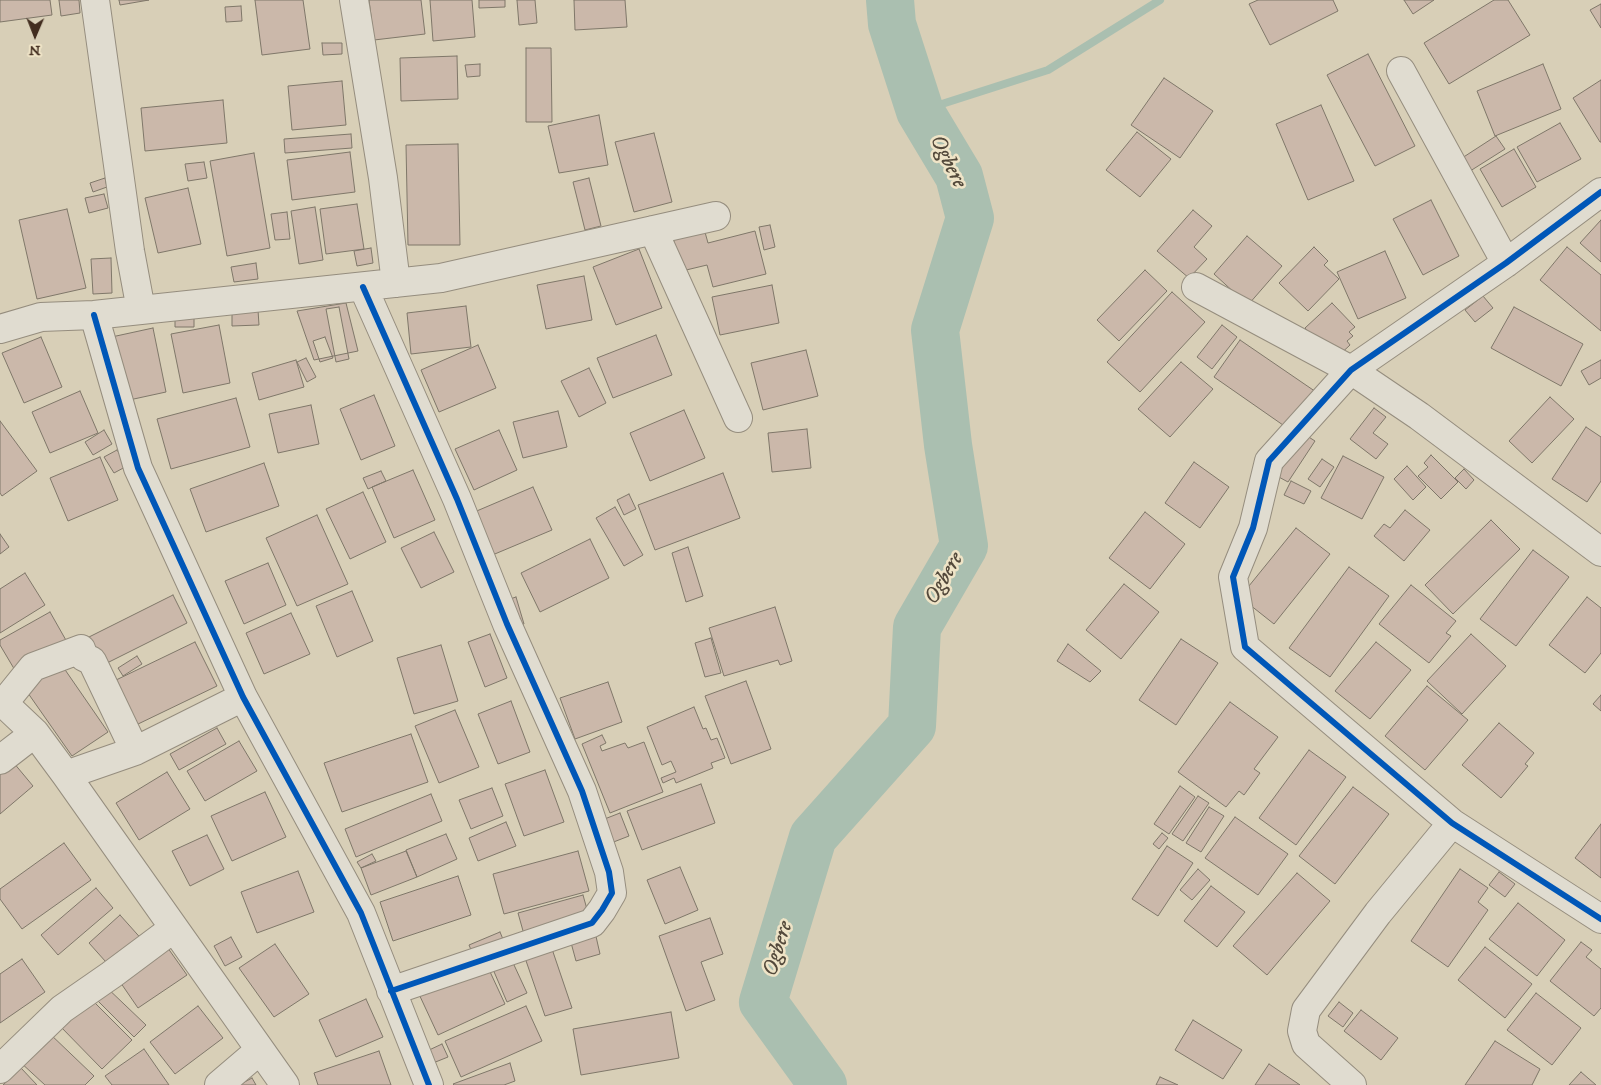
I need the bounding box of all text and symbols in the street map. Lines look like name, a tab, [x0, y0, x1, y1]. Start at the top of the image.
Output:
north arrow	[10, 10, 60, 60]
text: N	[29, 41, 41, 59]
water label: Ogbere	[923, 131, 971, 193]
water label: Ogbere	[920, 548, 970, 610]
water label: Ogbere	[758, 918, 800, 980]

